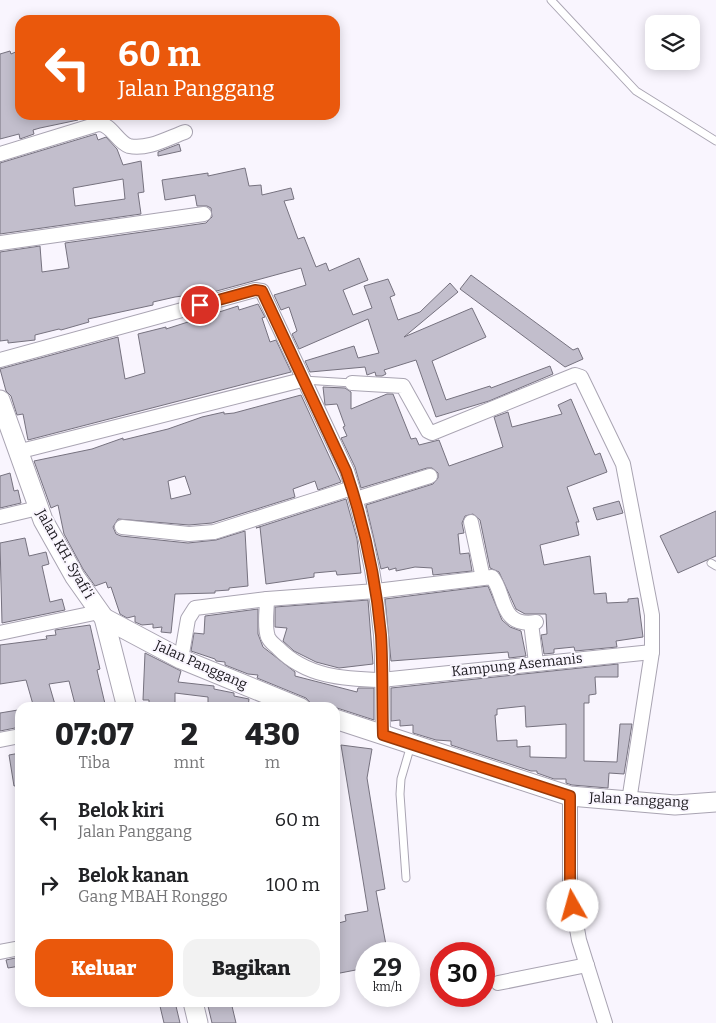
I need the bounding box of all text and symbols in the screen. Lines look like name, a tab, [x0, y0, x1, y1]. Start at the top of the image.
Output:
map controls	[645, 15, 700, 70]
button: layers	[645, 15, 700, 70]
text: 60 m	[118, 33, 201, 75]
icon: left	[35, 35, 100, 100]
text: Jalan Panggang	[118, 75, 275, 102]
pin	[179, 284, 221, 326]
icon: arrive	[186, 291, 214, 319]
street label: Jalan KH. Syafi'i	[32, 505, 97, 602]
street label: Jalan Panggang	[151, 637, 250, 693]
street label: Kampung Asemanis	[451, 650, 583, 680]
text: 07:07	[55, 717, 134, 753]
text: 2	[181, 717, 198, 753]
text: 430	[245, 717, 300, 753]
text: Tiba	[78, 753, 110, 772]
text: mnt	[174, 753, 205, 772]
text: m	[265, 753, 280, 772]
street label: Jalan Panggang	[588, 789, 689, 811]
text: Belok kiri	[78, 799, 164, 822]
icon: left	[35, 806, 63, 834]
text: 60 m	[275, 808, 320, 831]
text: Jalan Panggang	[78, 822, 192, 841]
text: Belok kanan	[78, 864, 189, 887]
icon: right	[35, 871, 63, 899]
text: 100 m	[266, 873, 320, 896]
position arrow	[546, 879, 598, 931]
text: Gang MBAH Ronggo	[78, 887, 228, 906]
button: Keluar	[35, 939, 173, 997]
button: Bagikan	[183, 939, 320, 997]
speed limit sign: 30	[430, 942, 495, 1007]
text: 29	[373, 953, 402, 983]
text: km/h	[373, 980, 402, 994]

